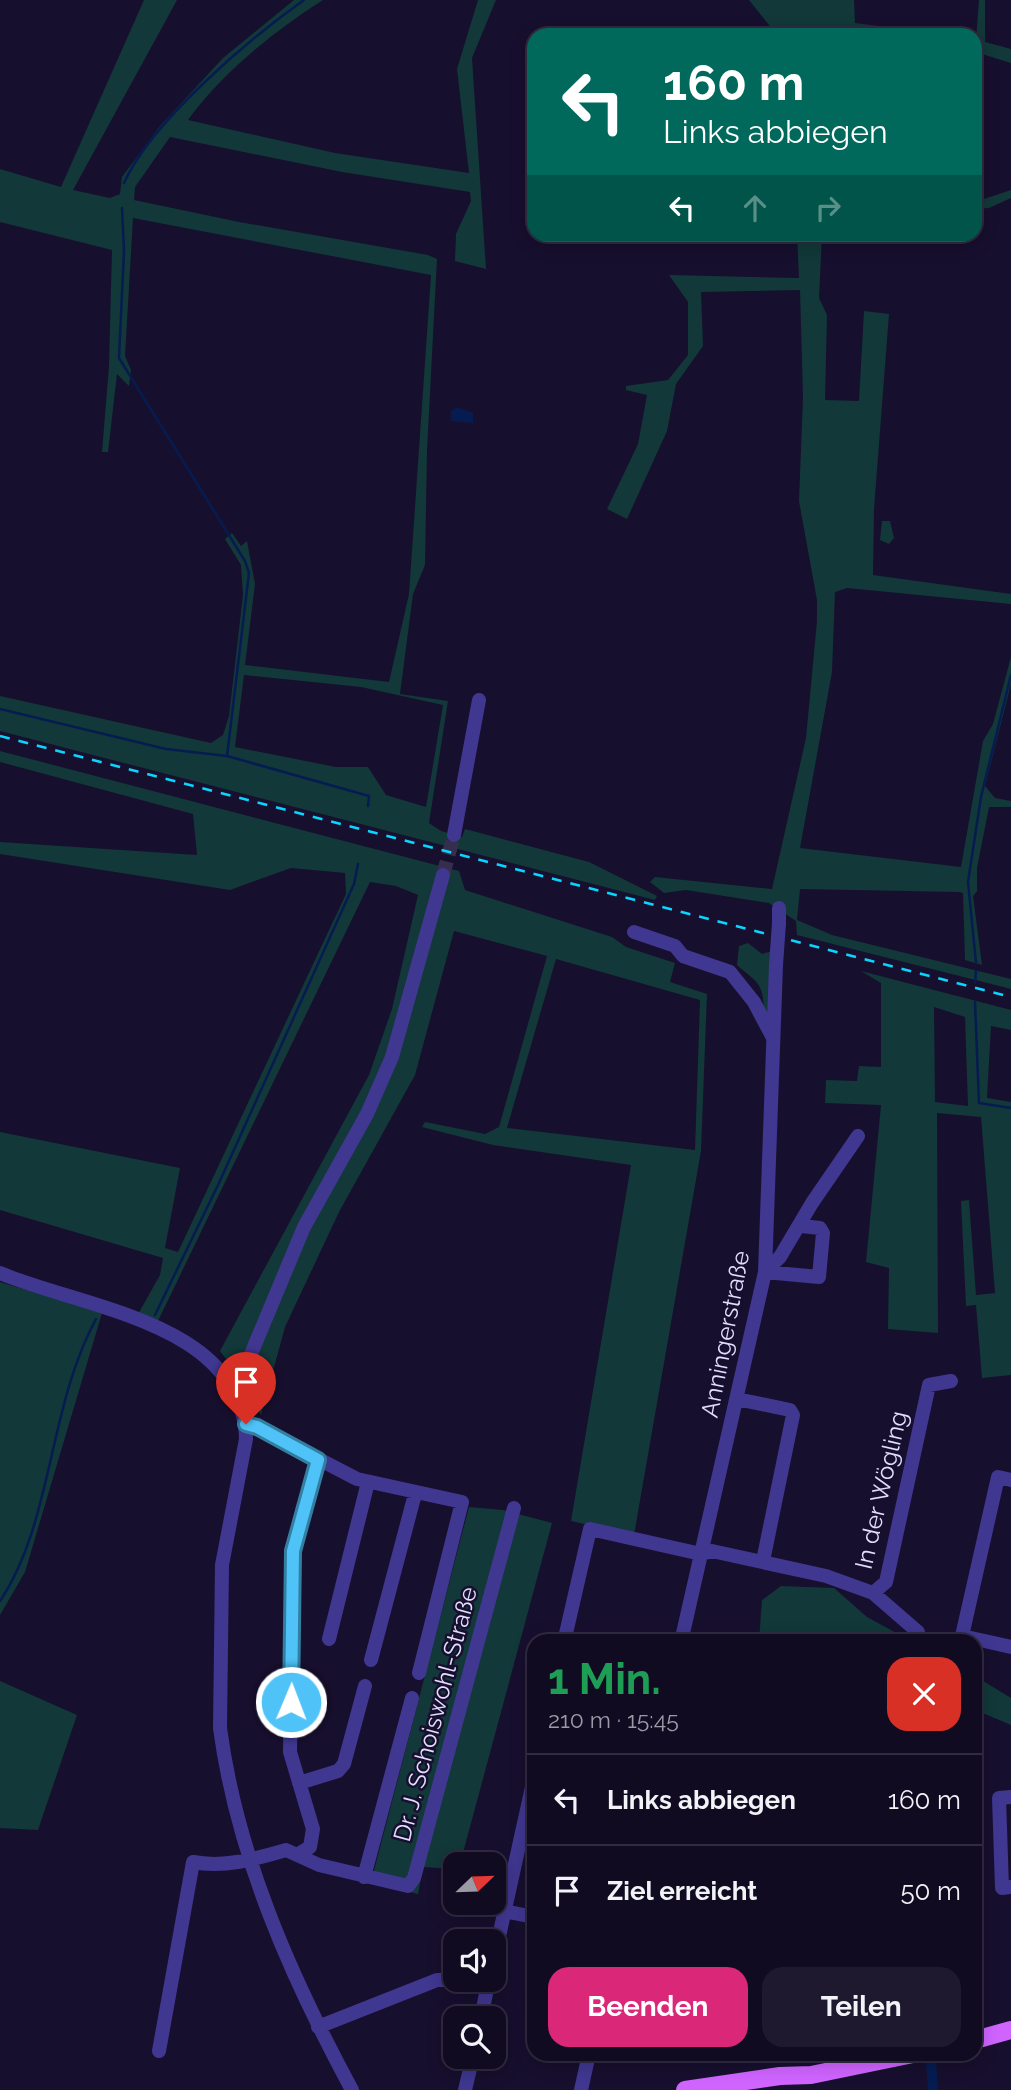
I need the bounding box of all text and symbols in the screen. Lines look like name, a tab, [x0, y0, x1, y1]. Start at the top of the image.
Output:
text: 160 m	[663, 54, 804, 111]
icon: left	[548, 56, 639, 147]
text: Links abbiegen	[663, 113, 888, 150]
icon: left	[663, 189, 701, 227]
icon: ahead	[736, 189, 774, 227]
icon: right	[809, 189, 847, 227]
street label: Anningerstraße	[695, 1248, 755, 1420]
pin	[216, 1352, 276, 1424]
icon: arrive	[227, 1363, 265, 1401]
street label: In der Wögling	[849, 1408, 913, 1572]
street label: Dr. J. Schoiswohl-Straße	[387, 1583, 483, 1845]
text: 1 Min.	[548, 1655, 661, 1704]
button: close	[887, 1657, 961, 1731]
position arrow	[254, 1665, 328, 1739]
text: 210 m · 15:45	[548, 1706, 679, 1733]
icon: left	[548, 1781, 586, 1819]
text: Links abbiegen	[607, 1785, 796, 1815]
text: 160 m	[888, 1785, 961, 1815]
north arrow	[443, 1852, 506, 1914]
map controls	[443, 1852, 506, 2069]
icon: arrive	[548, 1872, 586, 1910]
text: Ziel erreicht	[607, 1876, 757, 1906]
text: 50 m	[900, 1876, 961, 1906]
button: sound	[443, 1929, 506, 1992]
button: Beenden	[548, 1967, 748, 2047]
button: Teilen	[762, 1967, 961, 2047]
button: search	[443, 2006, 506, 2069]

